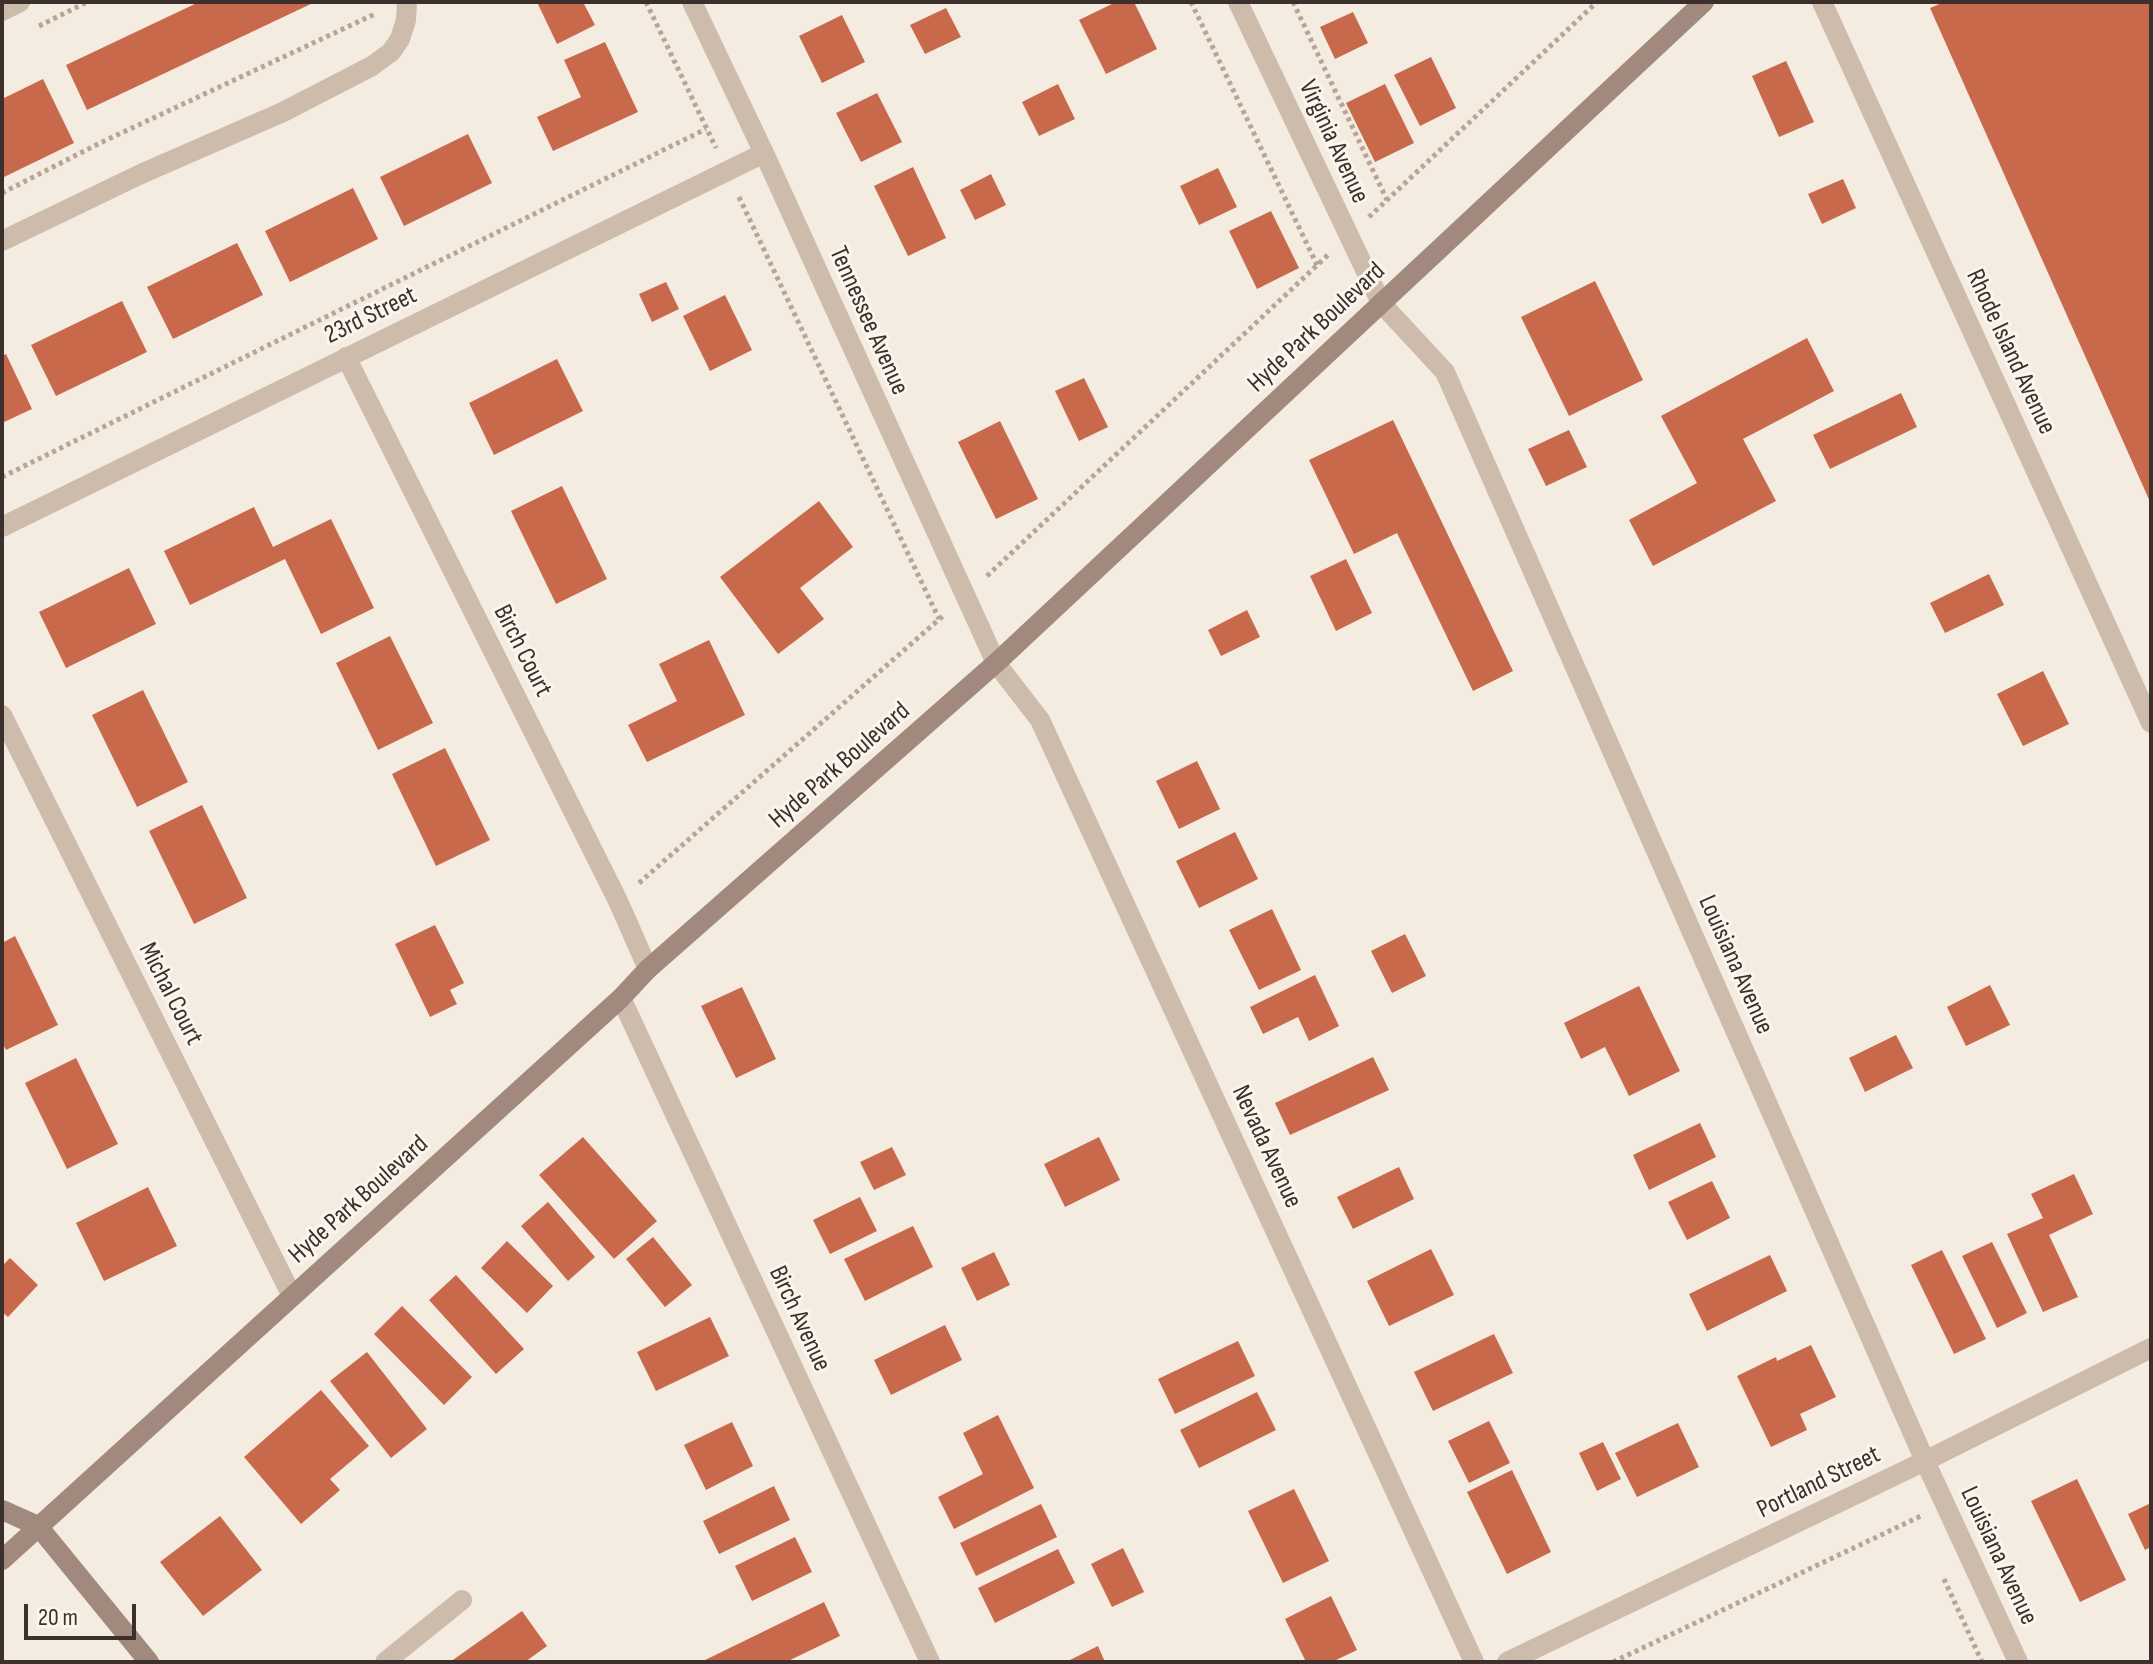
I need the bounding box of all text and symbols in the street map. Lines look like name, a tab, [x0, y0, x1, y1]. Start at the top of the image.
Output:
street label: Virginia Avenue	[1291, 76, 1375, 208]
street label: Tennessee Avenue	[821, 242, 915, 400]
street label: Hyde Park Boulevard	[1242, 256, 1392, 400]
street label: Rhode Island Avenue	[1958, 265, 2062, 439]
street label: 23rd Street	[320, 280, 422, 352]
street label: Birch Court	[486, 600, 558, 702]
street label: Hyde Park Boulevard	[763, 696, 917, 836]
street label: Louisiana Avenue	[1690, 891, 1780, 1039]
street label: Michal Court	[131, 938, 209, 1050]
street label: Nevada Avenue	[1224, 1081, 1308, 1213]
street label: Hyde Park Boulevard	[283, 1129, 435, 1271]
street label: Birch Avenue	[761, 1261, 837, 1377]
street label: Portland Street	[1752, 1440, 1886, 1526]
street label: Louisiana Avenue	[1952, 1482, 2044, 1630]
scale bar	[28, 1588, 140, 1638]
text: 20 m	[38, 1603, 78, 1632]

